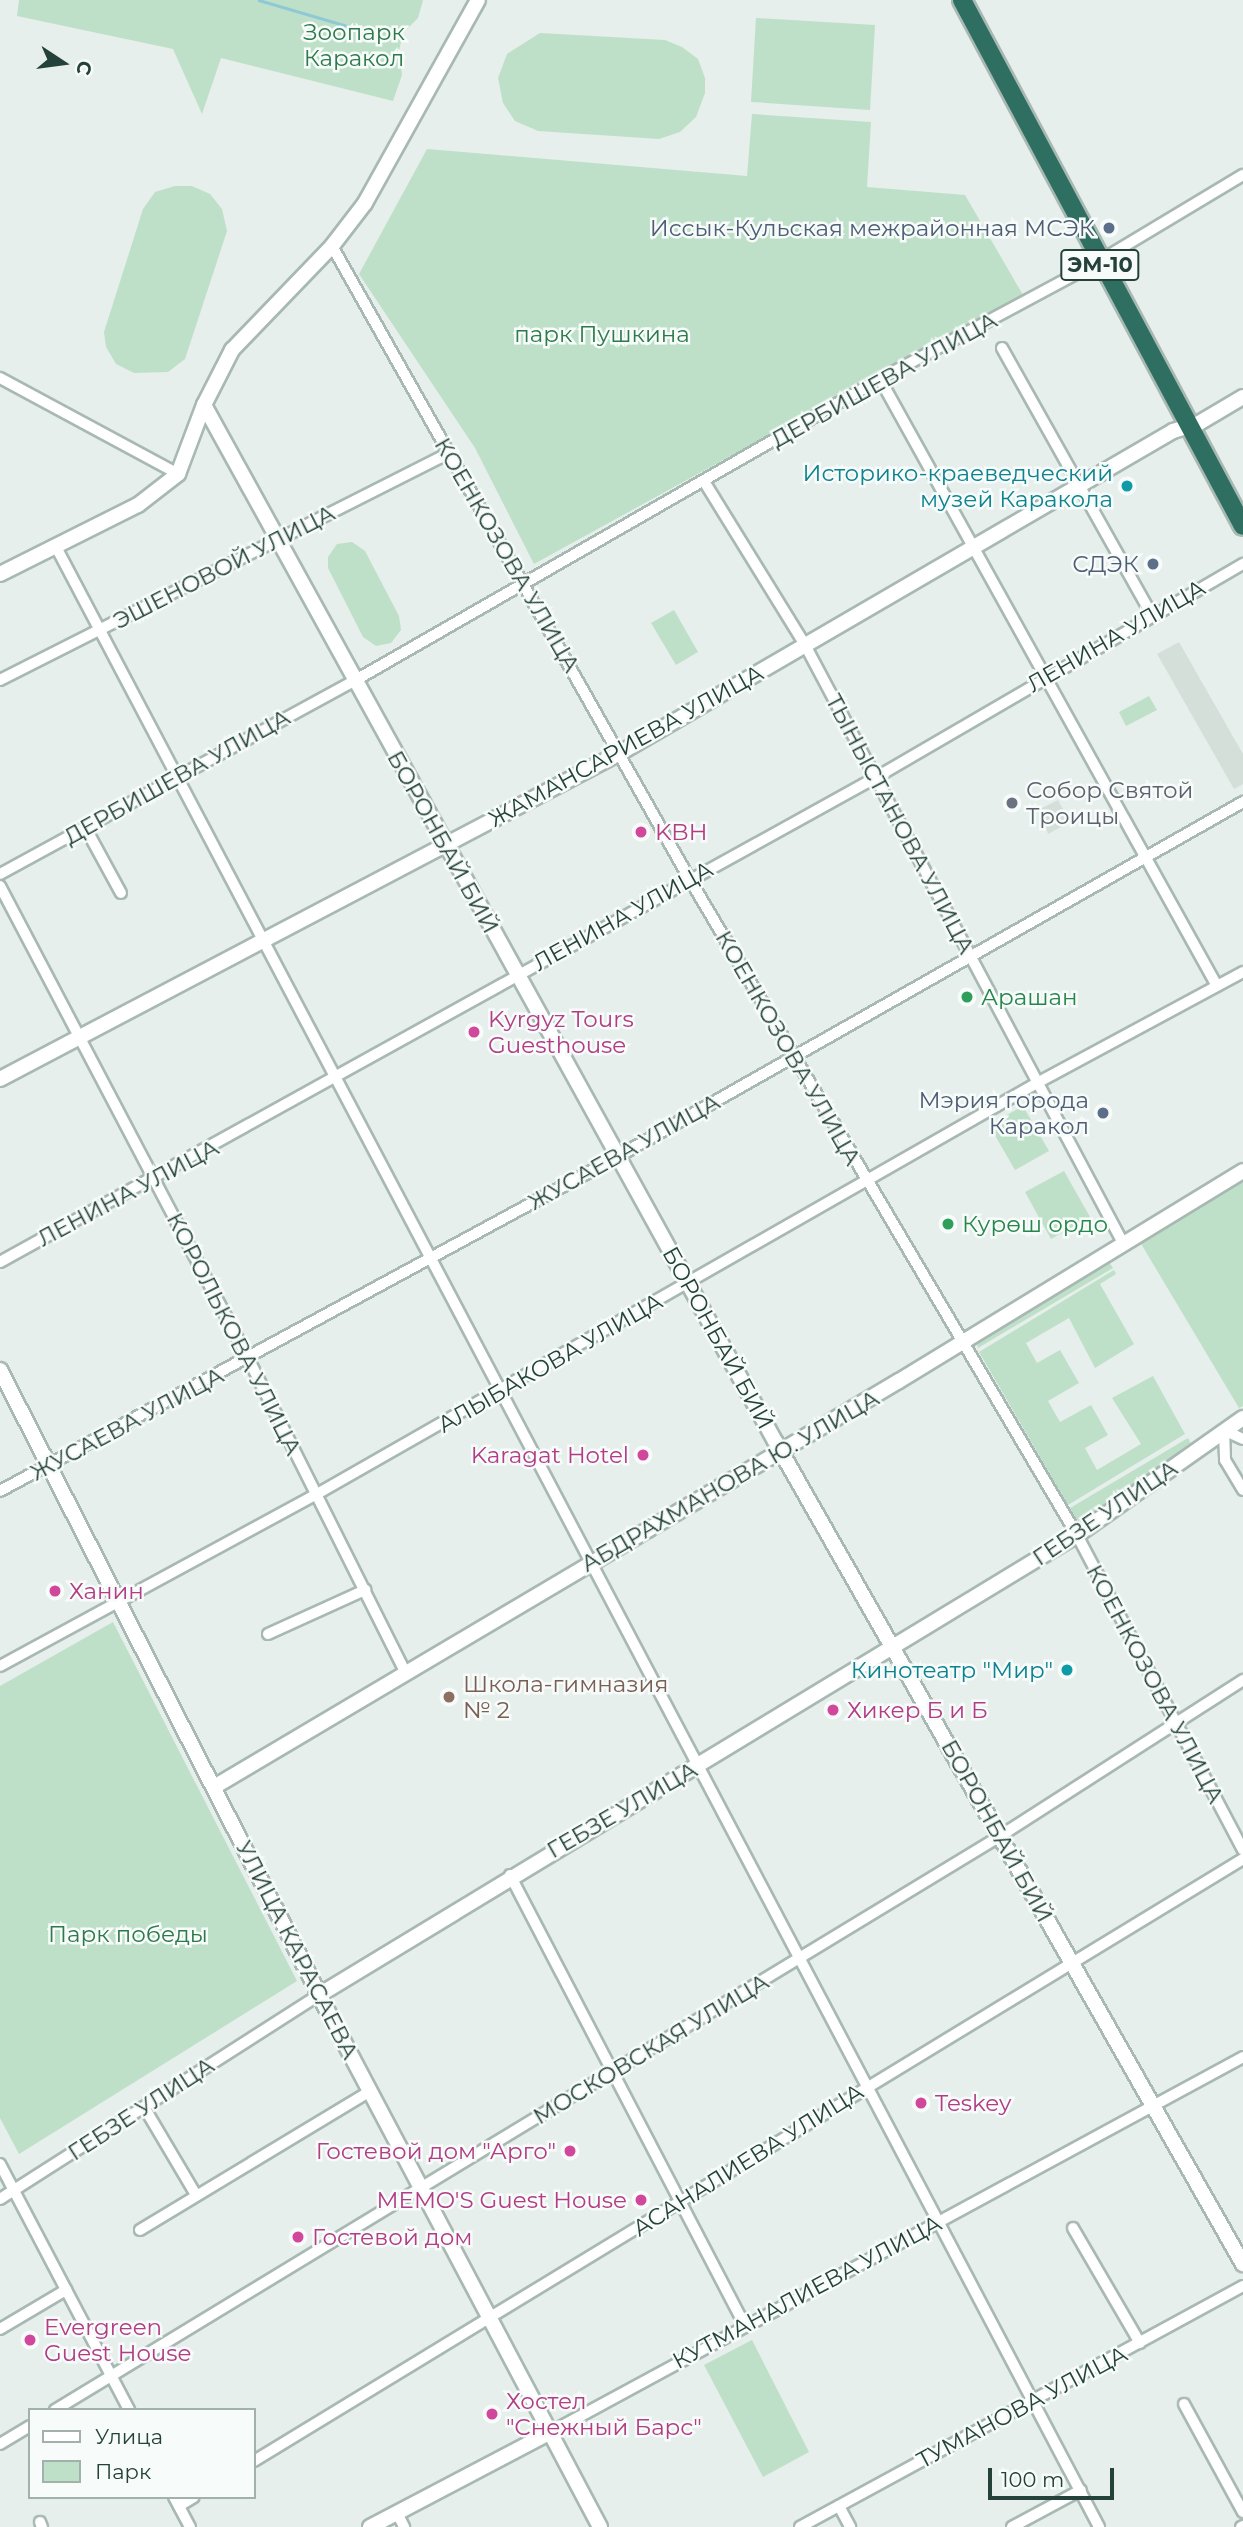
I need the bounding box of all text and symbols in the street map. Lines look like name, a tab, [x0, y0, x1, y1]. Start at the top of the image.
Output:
park label: Зоопарк Каракол	[303, 18, 405, 72]
north arrow	[28, 28, 98, 98]
text: С	[71, 59, 97, 77]
place label: Иссык-Кульская межрайонная МСЭК	[650, 214, 1095, 242]
marker: Иссык-Кульская межрайонная МСЭК	[1101, 220, 1117, 236]
road number: ЭМ-10	[1060, 247, 1140, 282]
street label: ДЕРБИШЕВА УЛИЦА	[766, 306, 1002, 454]
park label: парк Пушкина	[514, 320, 690, 348]
street label: КОЕНКОЗОВА УЛИЦА	[428, 433, 586, 677]
place label: Историко-краеведческий музей Каракола	[803, 459, 1113, 513]
marker: Историко-краеведческий музей Каракола	[1119, 478, 1135, 494]
street label: ЭШЕНОВОЙ УЛИЦА	[109, 499, 339, 635]
place label: СДЭК	[1072, 550, 1139, 578]
marker: СДЭК	[1145, 556, 1161, 572]
street label: ЛЕНИНА УЛИЦА	[1022, 574, 1210, 698]
street label: ЖАМАНСАРИЕВА УЛИЦА	[484, 659, 768, 833]
street label: ТЫНЫСТАНОВА УЛИЦА	[820, 689, 980, 959]
street label: ДЕРБИШЕВА УЛИЦА	[59, 703, 295, 851]
street label: БОРОНБАЙ БИЙ	[381, 746, 505, 938]
place label: Собор Святой Троицы	[1026, 776, 1193, 830]
marker: Собор Святой Троицы	[1004, 795, 1020, 811]
place label: KBH	[655, 818, 707, 846]
marker: KBH	[633, 824, 649, 840]
street label: ЛЕНИНА УЛИЦА	[528, 855, 718, 977]
street label: КОЕНКОЗОВА УЛИЦА	[709, 926, 867, 1170]
place label: Арашан	[981, 983, 1077, 1011]
marker: Арашан	[959, 989, 975, 1005]
place label: Kyrgyz Tours Guesthouse	[488, 1005, 634, 1059]
marker: Kyrgyz Tours Guesthouse	[466, 1024, 482, 1040]
place label: Мэрия города Каракол	[918, 1086, 1089, 1140]
street label: ЖУСАЕВА УЛИЦА	[523, 1088, 725, 1216]
marker: Мэрия города Каракол	[1095, 1105, 1111, 1121]
street label: ЛЕНИНА УЛИЦА	[33, 1134, 223, 1252]
street label: КОРОЛЬКОВА УЛИЦА	[161, 1208, 307, 1460]
place label: Курөш ордо	[962, 1210, 1108, 1238]
marker: Курөш ордо	[940, 1216, 956, 1232]
street label: БОРОНБАЙ БИЙ	[656, 1242, 780, 1434]
street label: АЛЫБАКОВА УЛИЦА	[433, 1287, 667, 1439]
street label: ЖУСАЕВА УЛИЦА	[26, 1361, 228, 1487]
street label: АБДРАХМАНОВА Ю. УЛИЦА	[576, 1384, 884, 1578]
place label: Karagat Hotel	[471, 1441, 629, 1469]
marker: Karagat Hotel	[635, 1447, 651, 1463]
street label: ГЕБЗЕ УЛИЦА	[1027, 1454, 1183, 1572]
street label: КОЕНКОЗОВА УЛИЦА	[1080, 1560, 1230, 1808]
place label: Ханин	[69, 1577, 144, 1605]
marker: Ханин	[47, 1583, 63, 1599]
place label: Кинотеатр "Мир"	[851, 1656, 1053, 1684]
marker: Кинотеатр "Мир"	[1059, 1662, 1075, 1678]
place label: Школа-гимназия № 2	[463, 1670, 668, 1724]
marker: Школа-гимназия № 2	[441, 1689, 457, 1705]
place label: Хикер Б и Б	[847, 1696, 988, 1724]
marker: Хикер Б и Б	[825, 1702, 841, 1718]
street label: БОРОНБАЙ БИЙ	[935, 1735, 1059, 1927]
street label: ГЕБЗЕ УЛИЦА	[542, 1756, 702, 1864]
street label: УЛИЦА КАРАСАЕВА	[230, 1836, 364, 2064]
park label: Парк победы	[48, 1920, 208, 1948]
street label: МОСКОВСКАЯ УЛИЦА	[528, 1968, 774, 2130]
street label: ГЕБЗЕ УЛИЦА	[63, 2051, 219, 2167]
street label: АСАНАЛИЕВА УЛИЦА	[628, 2078, 868, 2242]
place label: Teskey	[935, 2089, 1012, 2117]
marker: Teskey	[913, 2095, 929, 2111]
place label: Гостевой дом "Арго"	[316, 2137, 556, 2165]
marker: Гостевой дом "Арго"	[562, 2143, 578, 2159]
place label: MEMO'S Guest House	[377, 2186, 627, 2214]
marker: MEMO'S Guest House	[633, 2192, 649, 2208]
street label: КУТМАНАЛИЕВА УЛИЦА	[668, 2209, 946, 2375]
place label: Гостевой дом	[312, 2223, 473, 2251]
marker: Гостевой дом	[290, 2229, 306, 2245]
place label: Evergreen Guest House	[44, 2313, 191, 2367]
marker: Evergreen Guest House	[22, 2332, 38, 2348]
street label: ТУМАНОВА УЛИЦА	[912, 2340, 1132, 2474]
place label: Хостел "Снежный Барс"	[506, 2387, 702, 2441]
marker: Хостел "Снежный Барс"	[484, 2406, 500, 2422]
legend	[28, 2408, 256, 2499]
text: Улица	[95, 2424, 163, 2449]
scale bar	[991, 2454, 1117, 2498]
text: Парк	[95, 2459, 151, 2484]
text: 100 m	[1001, 2467, 1064, 2492]

